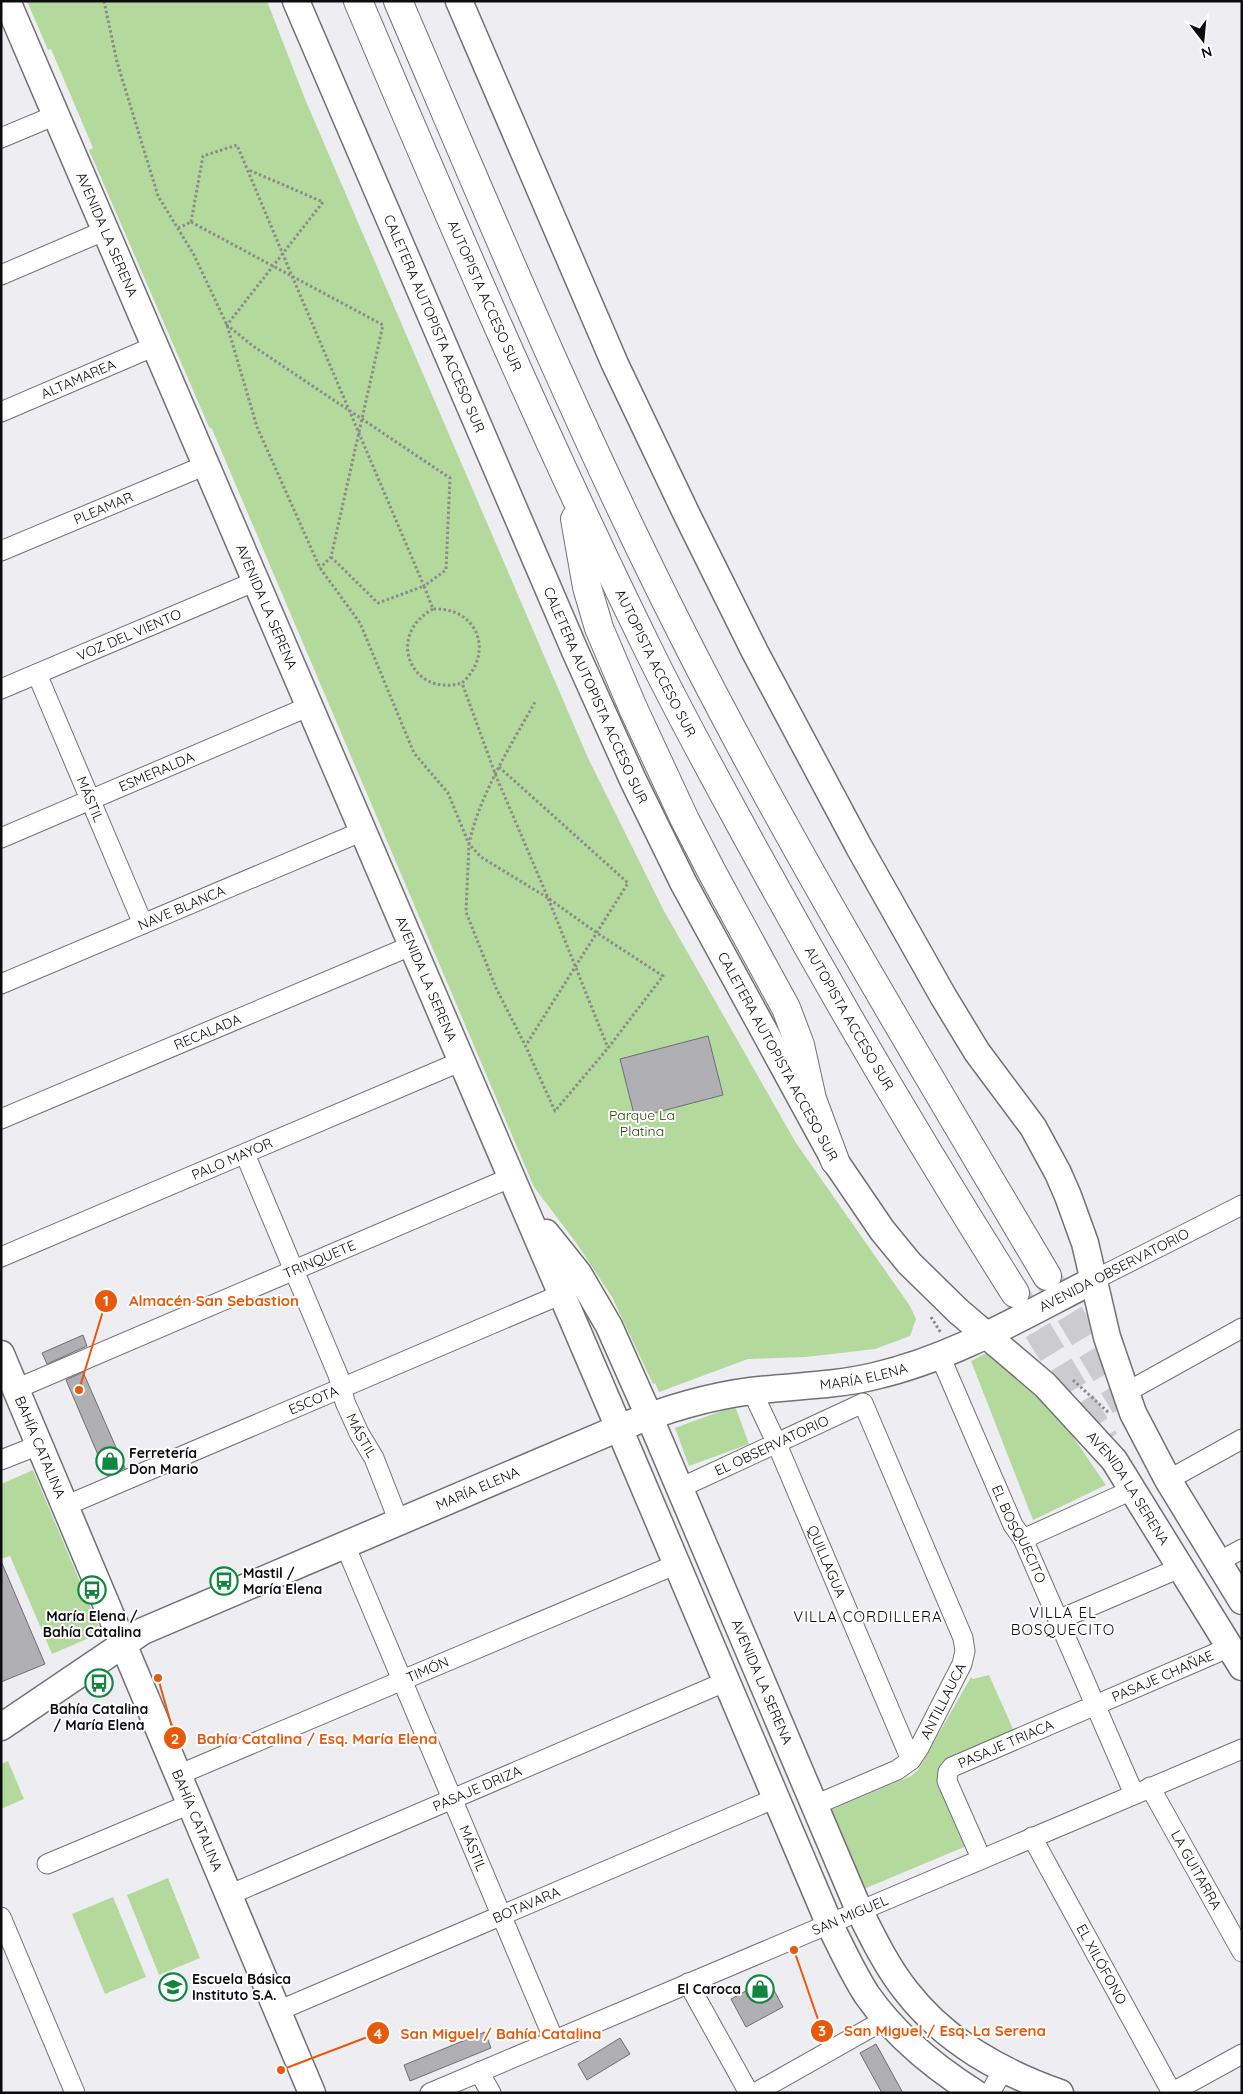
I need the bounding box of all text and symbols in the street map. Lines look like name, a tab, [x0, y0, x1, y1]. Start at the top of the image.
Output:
north arrow	[1178, 15, 1228, 65]
text: N	[1199, 42, 1214, 63]
street label: AVENIDA LA SERENA	[72, 169, 142, 300]
street label: CALETERA AUTOPISTA ACCESO SUR	[380, 212, 489, 435]
street label: AUTOPISTA ACCESO SUR	[444, 218, 526, 374]
street label: ALTAMAREA	[38, 355, 118, 403]
street label: PLEAMAR	[71, 488, 136, 529]
street label: AVENIDA LA SERENA	[232, 541, 302, 672]
street label: CALETERA AUTOPISTA ACCESO SUR	[539, 584, 652, 806]
street label: AUTOPISTA ACCESO SUR	[611, 586, 700, 740]
street label: VOZ DEL VIENTO	[74, 605, 184, 665]
street label: ESMERALDA	[116, 748, 197, 796]
street label: MÁSTIL	[72, 774, 108, 825]
street label: NAVE BLANCA	[135, 881, 228, 934]
street label: AVENIDA LA SERENA	[392, 914, 461, 1044]
street label: AUTOPISTA ACCESO SUR	[801, 943, 898, 1094]
street label: CALETERA AUTOPISTA ACCESO SUR	[714, 949, 842, 1164]
street label: RECALADA	[171, 1010, 244, 1054]
park label: Parque La Platina	[609, 1106, 675, 1140]
street label: PALO MAYOR	[189, 1134, 275, 1184]
street label: AVENIDA OBSERVATORIO	[1036, 1224, 1192, 1316]
street label: TRINQUETE	[281, 1236, 358, 1283]
callout: Almacén San Sebastion	[94, 1286, 309, 1316]
text: 1	[103, 1291, 109, 1310]
text: Almacén San Sebastion	[129, 1291, 299, 1310]
street label: MARÍA ELENA	[819, 1359, 910, 1394]
street label: ESCOTA	[286, 1382, 341, 1419]
street label: BAHÍA CATALINA	[11, 1393, 70, 1501]
street label: MÁSTIL	[342, 1410, 381, 1462]
street label: EL OBSERVATORIO	[712, 1411, 832, 1480]
street label: AVENIDA LA SERENA	[1083, 1427, 1173, 1548]
place label: Ferretería Don Mario	[129, 1444, 199, 1478]
shop icon: Ferretería Don Mario	[95, 1446, 125, 1476]
street label: MARÍA ELENA	[433, 1463, 522, 1514]
street label: EL BOSQUECITO	[988, 1482, 1050, 1586]
street label: QUILLAGUA	[803, 1522, 850, 1600]
place label: Mastil / María Elena	[243, 1564, 322, 1598]
bus stop icon: Mastil / María Elena	[209, 1566, 239, 1596]
bus stop icon: María Elena / Bahía Catalina	[77, 1575, 107, 1605]
district label: VILLA EL BOSQUECITO	[1011, 1603, 1115, 1639]
place label: María Elena / Bahía Catalina	[43, 1607, 141, 1641]
district label: VILLA CORDILLERA	[793, 1607, 943, 1626]
street label: AVENIDA LA SERENA	[727, 1616, 797, 1747]
street label: PASAJE CHAÑAE	[1109, 1646, 1216, 1706]
street label: TIMÓN	[404, 1653, 452, 1686]
street label: ANTILLAUCA	[916, 1660, 970, 1742]
bus stop icon: Bahía Catalina / María Elena	[84, 1668, 114, 1698]
place label: Bahía Catalina / María Elena	[50, 1700, 148, 1734]
street label: PASAJE TRIACA	[955, 1715, 1056, 1772]
callout: Bahía Catalina / Esq. María Elena	[162, 1723, 448, 1753]
text: 2	[171, 1729, 179, 1748]
text: Bahía Catalina / Esq. María Elena	[197, 1729, 437, 1748]
street label: PASAJE DRIZA	[430, 1761, 524, 1815]
street label: BAHÍA CATALINA	[168, 1767, 227, 1874]
street label: MÁSTIL	[455, 1823, 491, 1874]
street label: LA GUITARRA	[1167, 1827, 1226, 1913]
street label: BOTAVARA	[490, 1882, 563, 1927]
street label: SAN MIGUEL	[809, 1891, 891, 1939]
street label: EL XILÓFONO	[1072, 1921, 1131, 2008]
place label: Escuela Básica Instituto S.A.	[192, 1970, 291, 2004]
school or university icon: Escuela Básica Instituto S.A.	[158, 1972, 188, 2002]
shop icon: El Caroca	[745, 1974, 775, 2004]
place label: El Caroca	[677, 1980, 741, 1998]
callout: San Miguel / Esq. La Serena	[809, 2016, 1056, 2046]
callout: San Miguel / Bahía Catalina	[366, 2018, 612, 2048]
text: 3	[818, 2021, 826, 2040]
text: San Miguel / Esq. La Serena	[844, 2021, 1046, 2040]
text: 4	[374, 2024, 383, 2043]
text: San Miguel / Bahía Catalina	[401, 2024, 601, 2043]

